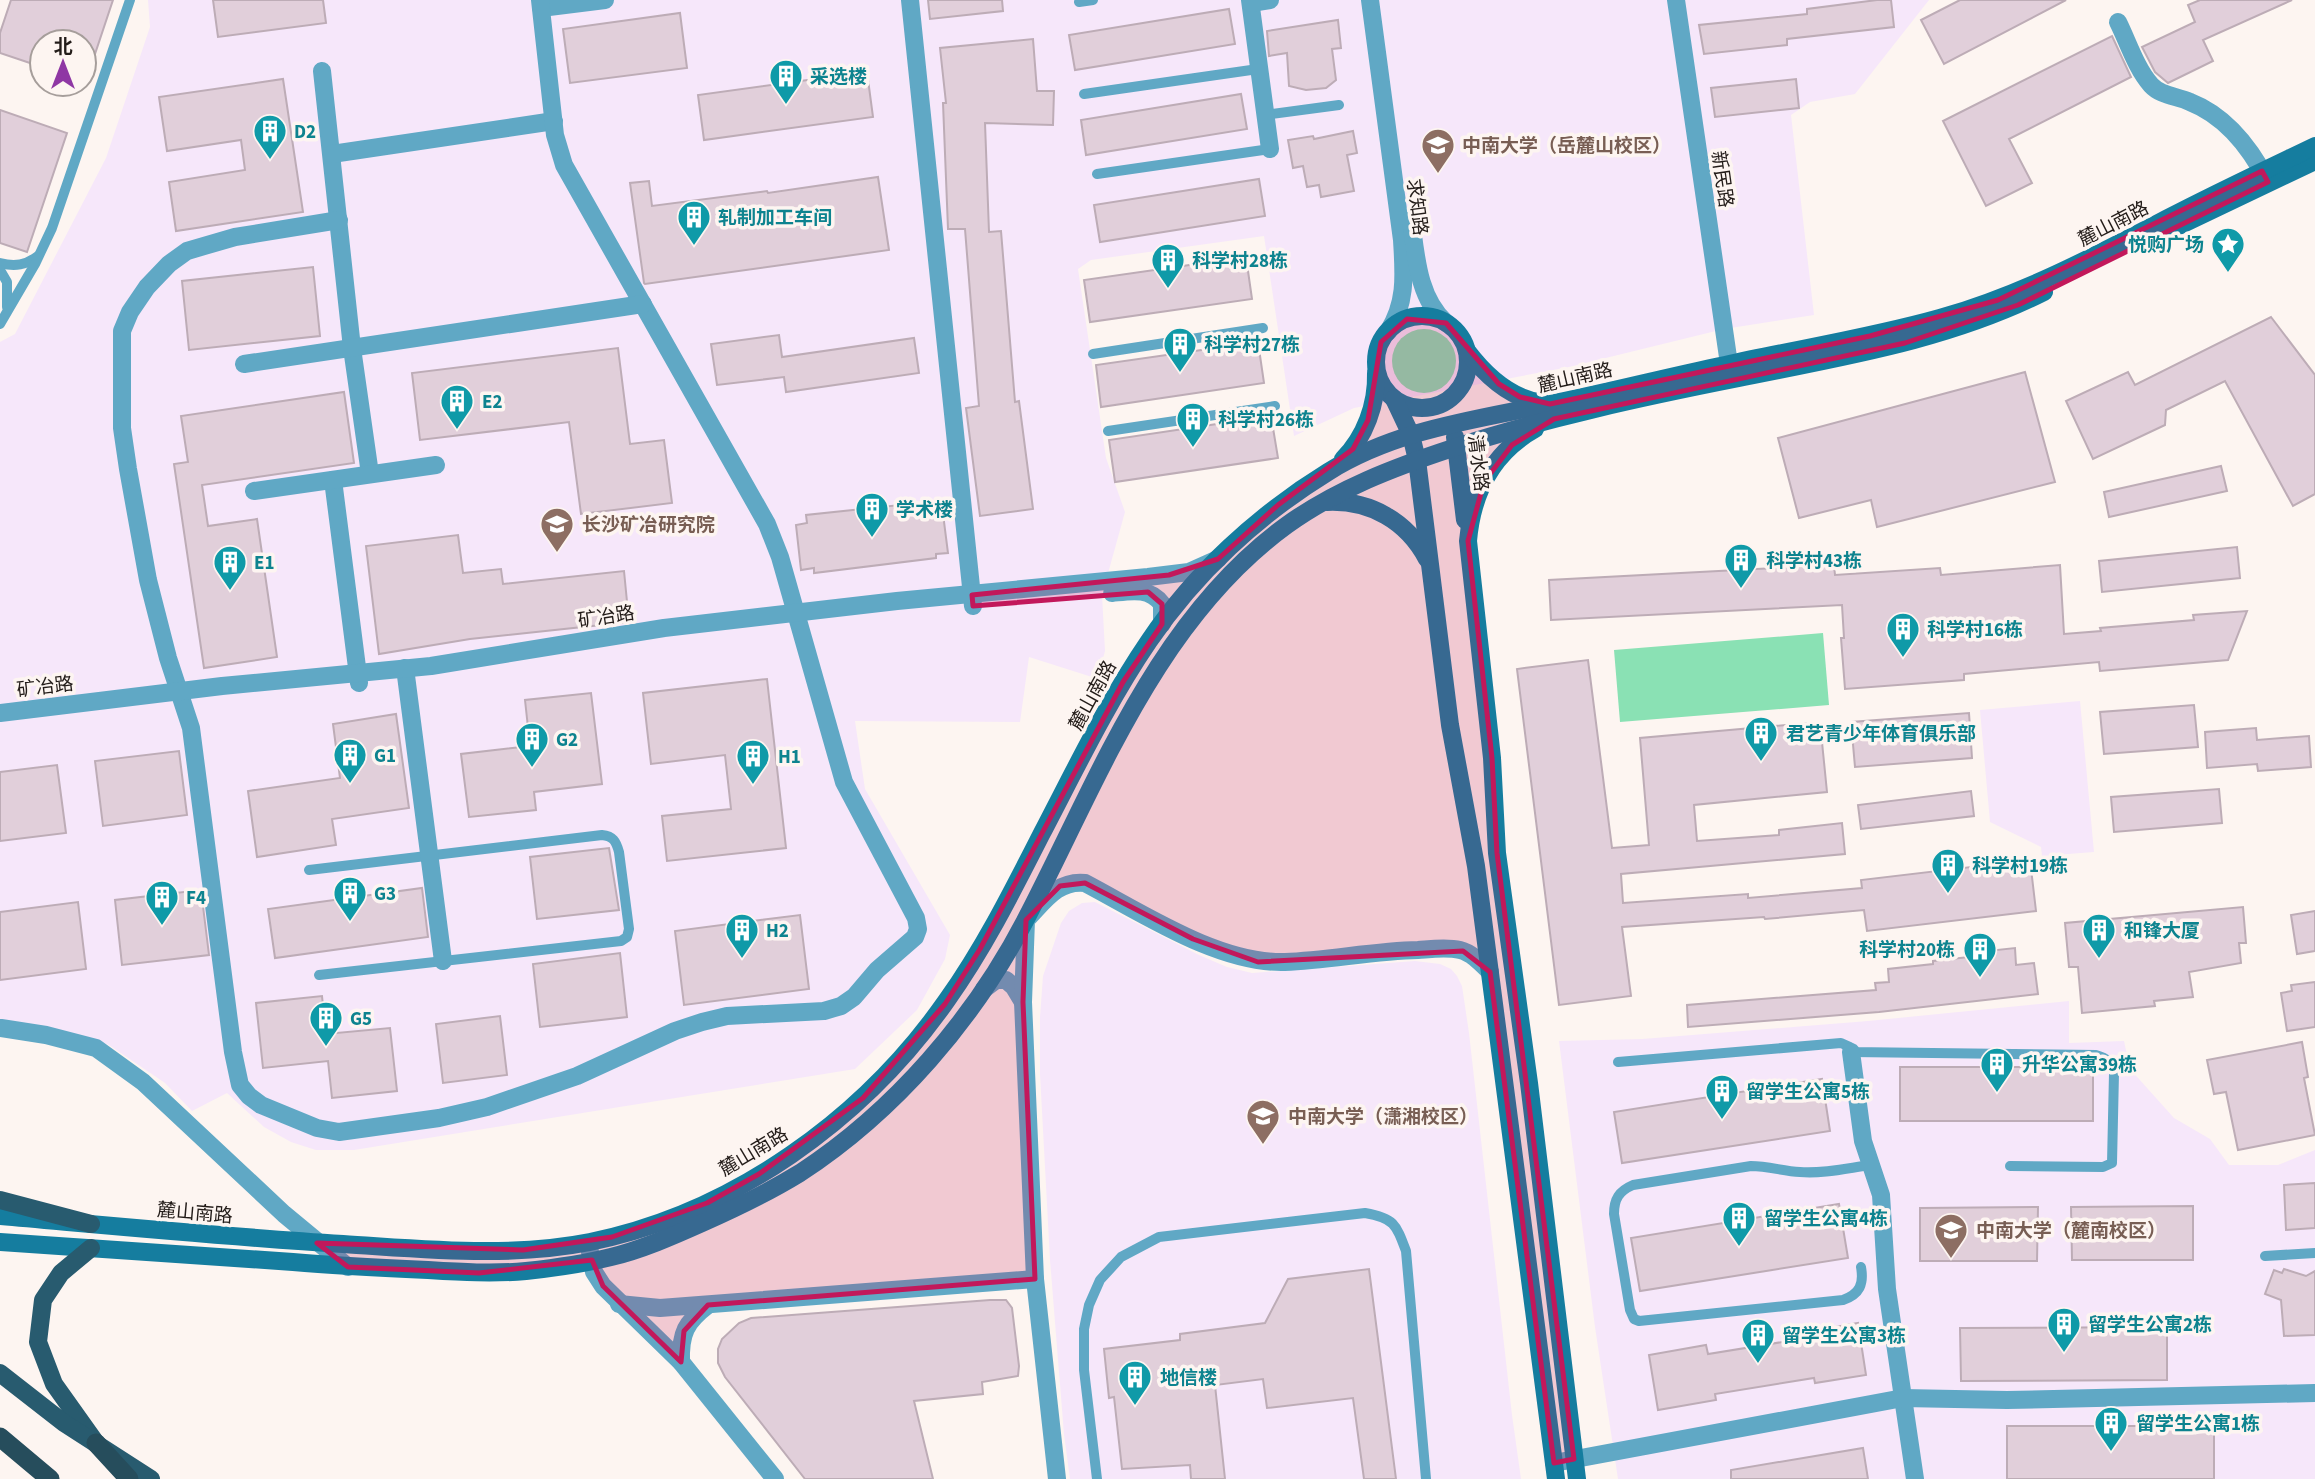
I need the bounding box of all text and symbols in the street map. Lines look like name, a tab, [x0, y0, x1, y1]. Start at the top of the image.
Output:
north arrow	[28, 28, 98, 98]
text: 北	[53, 34, 73, 61]
building icon: 采选楼	[767, 57, 805, 106]
place label: 采选楼	[810, 64, 867, 91]
building icon: D2	[251, 112, 289, 161]
place label: D2	[294, 119, 316, 146]
school or university icon: 中南大学（岳麓山校区）	[1419, 126, 1457, 175]
place label: 中南大学（岳麓山校区）	[1462, 133, 1671, 160]
street label: 新民路	[1704, 149, 1739, 209]
street label: 求知路	[1400, 177, 1433, 237]
street label: 麓山南路	[2074, 195, 2154, 254]
building icon: 轧制加工车间	[675, 198, 713, 247]
place label: 轧制加工车间	[718, 205, 832, 232]
place icon: 悦购广场	[2209, 225, 2247, 274]
place label: 悦购广场	[2128, 232, 2204, 259]
building icon: 科学村28栋	[1149, 241, 1187, 290]
place label: 科学村28栋	[1192, 248, 1288, 275]
building icon: 科学村27栋	[1161, 325, 1199, 374]
place label: 科学村27栋	[1204, 332, 1300, 359]
street label: 麓山南路	[1535, 357, 1615, 400]
building icon: E2	[438, 382, 476, 431]
place label: E2	[482, 389, 502, 416]
building icon: 科学村26栋	[1174, 400, 1212, 449]
place label: 科学村26栋	[1218, 407, 1314, 434]
street label: 清水路	[1461, 433, 1494, 493]
building icon: 学术楼	[853, 490, 891, 539]
place label: 学术楼	[896, 497, 953, 524]
school or university icon: 长沙矿冶研究院	[538, 505, 576, 554]
place label: 长沙矿冶研究院	[582, 512, 715, 539]
building icon: 科学村43栋	[1722, 541, 1760, 590]
building icon: E1	[211, 543, 249, 592]
place label: 科学村43栋	[1766, 548, 1862, 575]
place label: E1	[254, 550, 274, 577]
street label: 矿冶路	[576, 600, 637, 635]
building icon: 科学村16栋	[1884, 610, 1922, 659]
place label: 科学村16栋	[1927, 617, 2023, 644]
street label: 麓山南路	[1063, 656, 1124, 736]
street label: 矿冶路	[15, 671, 75, 704]
building icon: 君艺青少年体育俱乐部	[1742, 714, 1780, 763]
building icon: G2	[513, 720, 551, 769]
place label: 君艺青少年体育俱乐部	[1786, 721, 1976, 748]
place label: G2	[556, 727, 578, 754]
building icon: G1	[331, 736, 369, 785]
building icon: H1	[734, 737, 772, 786]
place label: G1	[374, 743, 396, 770]
place label: H1	[778, 744, 801, 771]
building icon: 科学村19栋	[1929, 846, 1967, 895]
place label: 科学村19栋	[1972, 853, 2068, 880]
building icon: G3	[331, 874, 369, 923]
building icon: F4	[143, 878, 181, 927]
place label: G3	[374, 881, 396, 908]
place label: F4	[186, 885, 206, 912]
building icon: H2	[723, 911, 761, 960]
building icon: 和锋大厦	[2080, 911, 2118, 960]
place label: H2	[766, 918, 789, 945]
place label: 和锋大厦	[2124, 918, 2200, 945]
building icon: 科学村20栋	[1961, 930, 1999, 979]
place label: 科学村20栋	[1859, 937, 1955, 964]
building icon: G5	[307, 999, 345, 1048]
place label: G5	[350, 1006, 372, 1033]
building icon: 升华公寓39栋	[1978, 1045, 2016, 1094]
place label: 升华公寓39栋	[2022, 1052, 2137, 1079]
building icon: 留学生公寓5栋	[1703, 1072, 1741, 1121]
place label: 留学生公寓5栋	[1746, 1079, 1870, 1106]
school or university icon: 中南大学（潇湘校区）	[1244, 1097, 1282, 1146]
place label: 中南大学（潇湘校区）	[1288, 1104, 1478, 1131]
street label: 麓山南路	[714, 1121, 793, 1183]
street label: 麓山南路	[156, 1197, 234, 1230]
building icon: 留学生公寓4栋	[1720, 1199, 1758, 1248]
place label: 留学生公寓4栋	[1764, 1206, 1888, 1233]
school or university icon: 中南大学（麓南校区）	[1932, 1211, 1970, 1260]
place label: 中南大学（麓南校区）	[1976, 1218, 2166, 1245]
building icon: 留学生公寓2栋	[2045, 1305, 2083, 1354]
place label: 留学生公寓2栋	[2088, 1312, 2212, 1339]
building icon: 留学生公寓3栋	[1739, 1316, 1777, 1365]
place label: 留学生公寓3栋	[1782, 1323, 1906, 1350]
building icon: 地信楼	[1116, 1358, 1154, 1407]
place label: 地信楼	[1160, 1365, 1217, 1392]
building icon: 留学生公寓1栋	[2092, 1404, 2130, 1453]
place label: 留学生公寓1栋	[2136, 1411, 2260, 1438]

